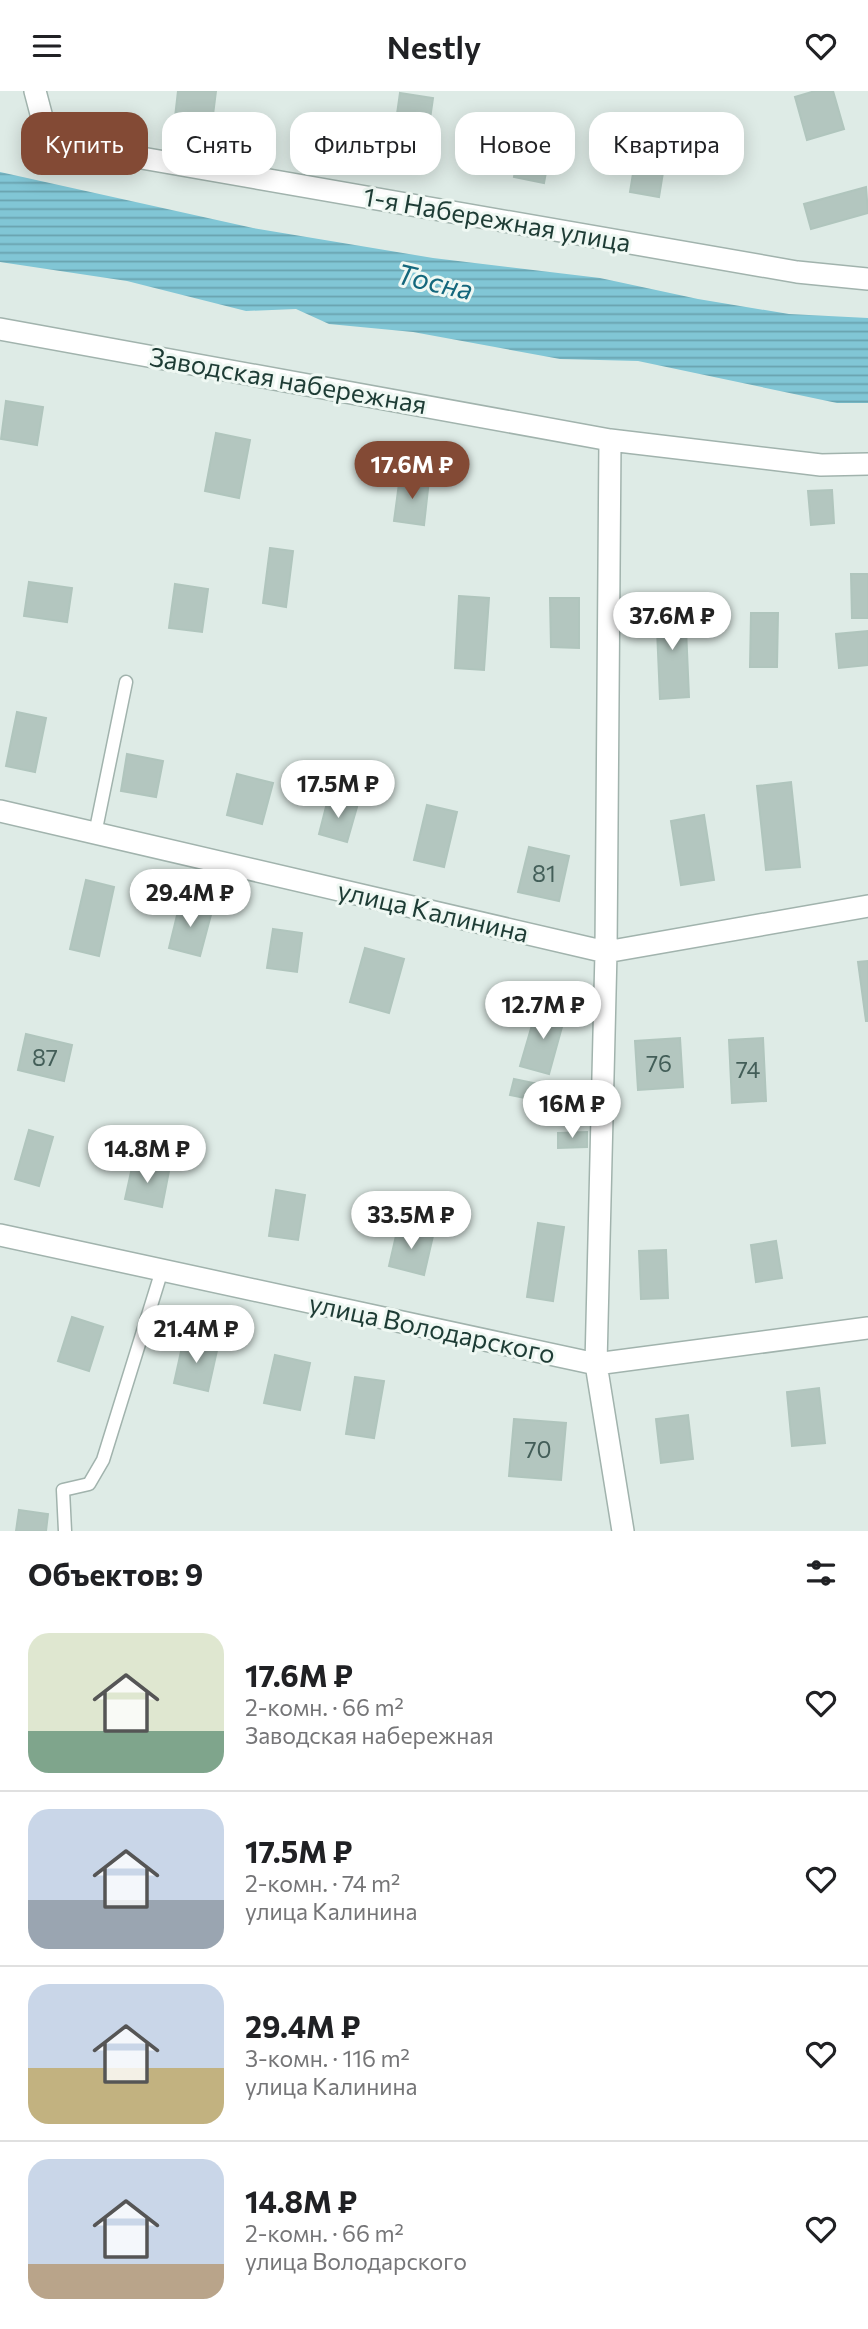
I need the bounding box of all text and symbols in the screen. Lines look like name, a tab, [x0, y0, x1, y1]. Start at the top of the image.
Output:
text: Nestly	[387, 26, 481, 66]
icon: menu	[28, 27, 66, 65]
icon: heart	[802, 27, 840, 65]
chip: Купить	[21, 112, 148, 175]
chip: Снять	[162, 112, 276, 175]
chip: Фильтры	[290, 112, 441, 175]
chip: Новое	[455, 112, 575, 175]
chip: Квартира	[589, 112, 744, 175]
street label: 1-я Набережная улица	[361, 180, 633, 257]
water label: Тосна	[394, 256, 476, 306]
street label: Заводская набережная	[147, 340, 429, 419]
pin: 17.6M ₽	[347, 441, 477, 501]
text: 17.6M ₽	[371, 450, 453, 478]
pin: 37.6M ₽	[607, 593, 737, 652]
text: 37.6M ₽	[629, 601, 715, 629]
pin: 17.5M ₽	[273, 761, 403, 820]
text: 17.5M ₽	[297, 769, 379, 797]
house number: 81	[532, 859, 556, 887]
pin: 29.4M ₽	[125, 869, 255, 929]
street label: улица Калинина	[335, 874, 532, 948]
text: 29.4M ₽	[146, 878, 234, 906]
pin: 12.7M ₽	[478, 981, 608, 1041]
text: 12.7M ₽	[501, 990, 585, 1018]
house number: 87	[32, 1043, 58, 1071]
house number: 76	[646, 1049, 672, 1077]
house number: 74	[736, 1055, 760, 1083]
pin: 16M ₽	[523, 1081, 621, 1140]
text: 16M ₽	[539, 1089, 605, 1117]
pin: 14.8M ₽	[82, 1125, 212, 1185]
text: 14.8M ₽	[104, 1134, 190, 1162]
pin: 33.5M ₽	[346, 1191, 476, 1251]
text: 33.5M ₽	[367, 1200, 455, 1228]
street label: улица Володарского	[306, 1286, 558, 1369]
pin: 21.4M ₽	[131, 1305, 261, 1365]
text: 21.4M ₽	[153, 1314, 239, 1342]
house number: 70	[524, 1435, 552, 1463]
icon: filters	[802, 1554, 840, 1592]
text: Объектов: 9	[28, 1555, 203, 1592]
text: 17.6M ₽	[245, 1656, 353, 1693]
icon: home	[84, 1661, 168, 1745]
icon: heart	[802, 1684, 840, 1722]
text: 2-комн. · 66 m²	[245, 1693, 404, 1721]
text: Заводская набережная	[245, 1721, 493, 1749]
text: 17.5M ₽	[245, 1832, 353, 1869]
icon: home	[84, 1837, 168, 1921]
icon: heart	[802, 1860, 840, 1898]
text: 2-комн. · 74 m²	[245, 1869, 400, 1897]
text: улица Калинина	[245, 1897, 417, 1925]
text: 29.4M ₽	[245, 2007, 361, 2044]
icon: home	[84, 2012, 168, 2096]
icon: heart	[802, 2035, 840, 2073]
text: 3-комн. · 116 m²	[245, 2044, 410, 2072]
text: улица Калинина	[245, 2072, 417, 2100]
text: 14.8M ₽	[245, 2182, 357, 2219]
icon: home	[84, 2187, 168, 2271]
icon: heart	[802, 2210, 840, 2248]
text: 2-комн. · 66 m²	[245, 2219, 404, 2247]
text: улица Володарского	[245, 2247, 467, 2275]

